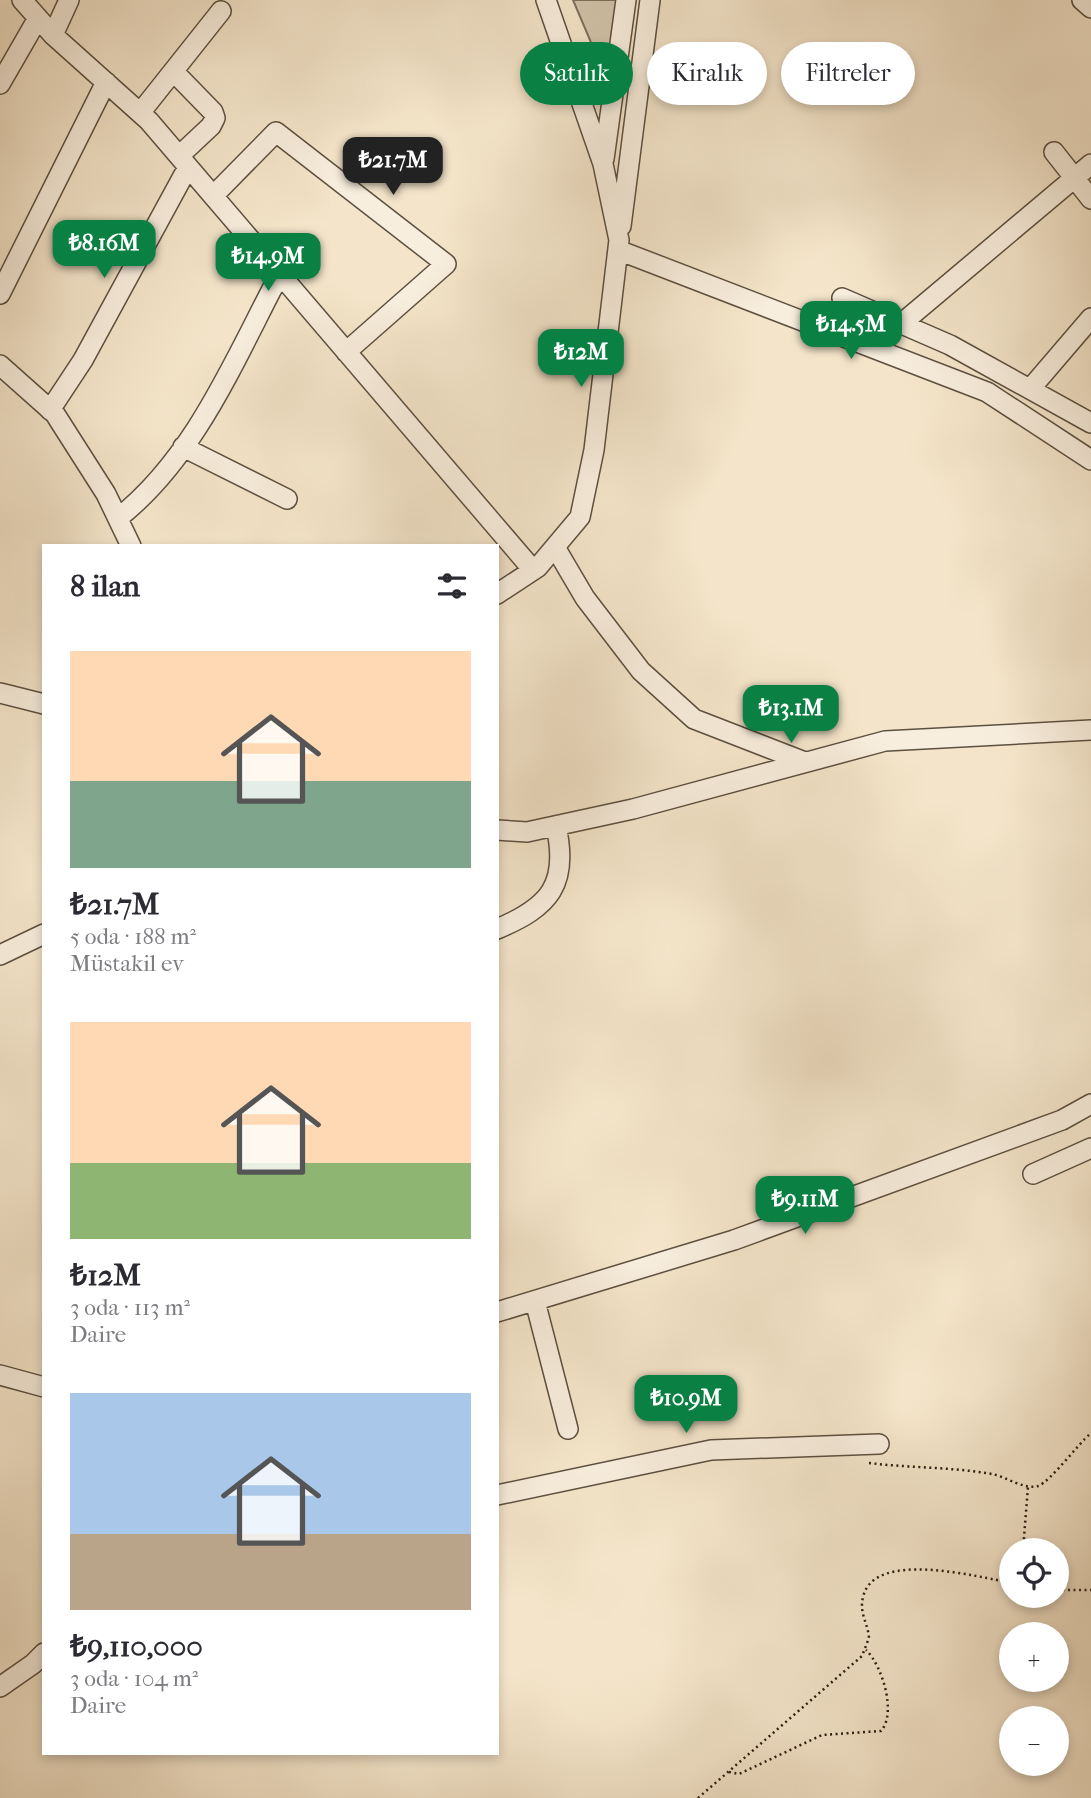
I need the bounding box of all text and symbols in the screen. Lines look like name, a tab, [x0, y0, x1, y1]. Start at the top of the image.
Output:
chip: Satılık	[520, 42, 633, 105]
chip: Kiralık	[647, 42, 767, 105]
chip: Filtreler	[781, 42, 915, 105]
pin: ₺21.7M	[336, 138, 450, 197]
text: ₺21.7M	[359, 146, 427, 173]
pin: ₺8.16M	[47, 220, 161, 280]
text: ₺8.16M	[69, 229, 139, 256]
pin: ₺14.9M	[211, 233, 325, 293]
text: ₺14.9M	[232, 242, 304, 269]
pin: ₺14.5M	[794, 302, 908, 361]
text: ₺14.5M	[816, 310, 886, 337]
pin: ₺12M	[540, 330, 622, 389]
text: ₺12M	[554, 338, 608, 365]
icon: filters	[433, 567, 471, 605]
text: 8 ilan	[70, 569, 140, 604]
pin: ₺13.1M	[734, 686, 848, 745]
text: ₺13.1M	[759, 694, 823, 721]
icon: home	[208, 696, 334, 822]
text: ₺21.7M	[70, 887, 159, 922]
text: 5 oda · 188 m²	[70, 923, 196, 950]
text: Müstakil ev	[70, 950, 184, 977]
icon: home	[208, 1067, 334, 1193]
pin: ₺9.11M	[748, 1176, 862, 1236]
text: ₺9.11M	[771, 1185, 839, 1212]
text: ₺12M	[70, 1258, 141, 1293]
text: 3 oda · 113 m²	[70, 1294, 190, 1321]
text: Daire	[70, 1321, 126, 1348]
pin: ₺10.9M	[629, 1376, 743, 1435]
text: ₺10.9M	[650, 1384, 722, 1411]
icon: home	[208, 1438, 334, 1564]
map controls	[999, 1538, 1069, 1776]
button: locate	[999, 1538, 1069, 1608]
button: +	[999, 1622, 1069, 1692]
text: ₺9,110,000	[70, 1629, 203, 1664]
text: 3 oda · 104 m²	[70, 1665, 198, 1692]
text: Daire	[70, 1692, 126, 1719]
button: −	[999, 1706, 1069, 1776]

